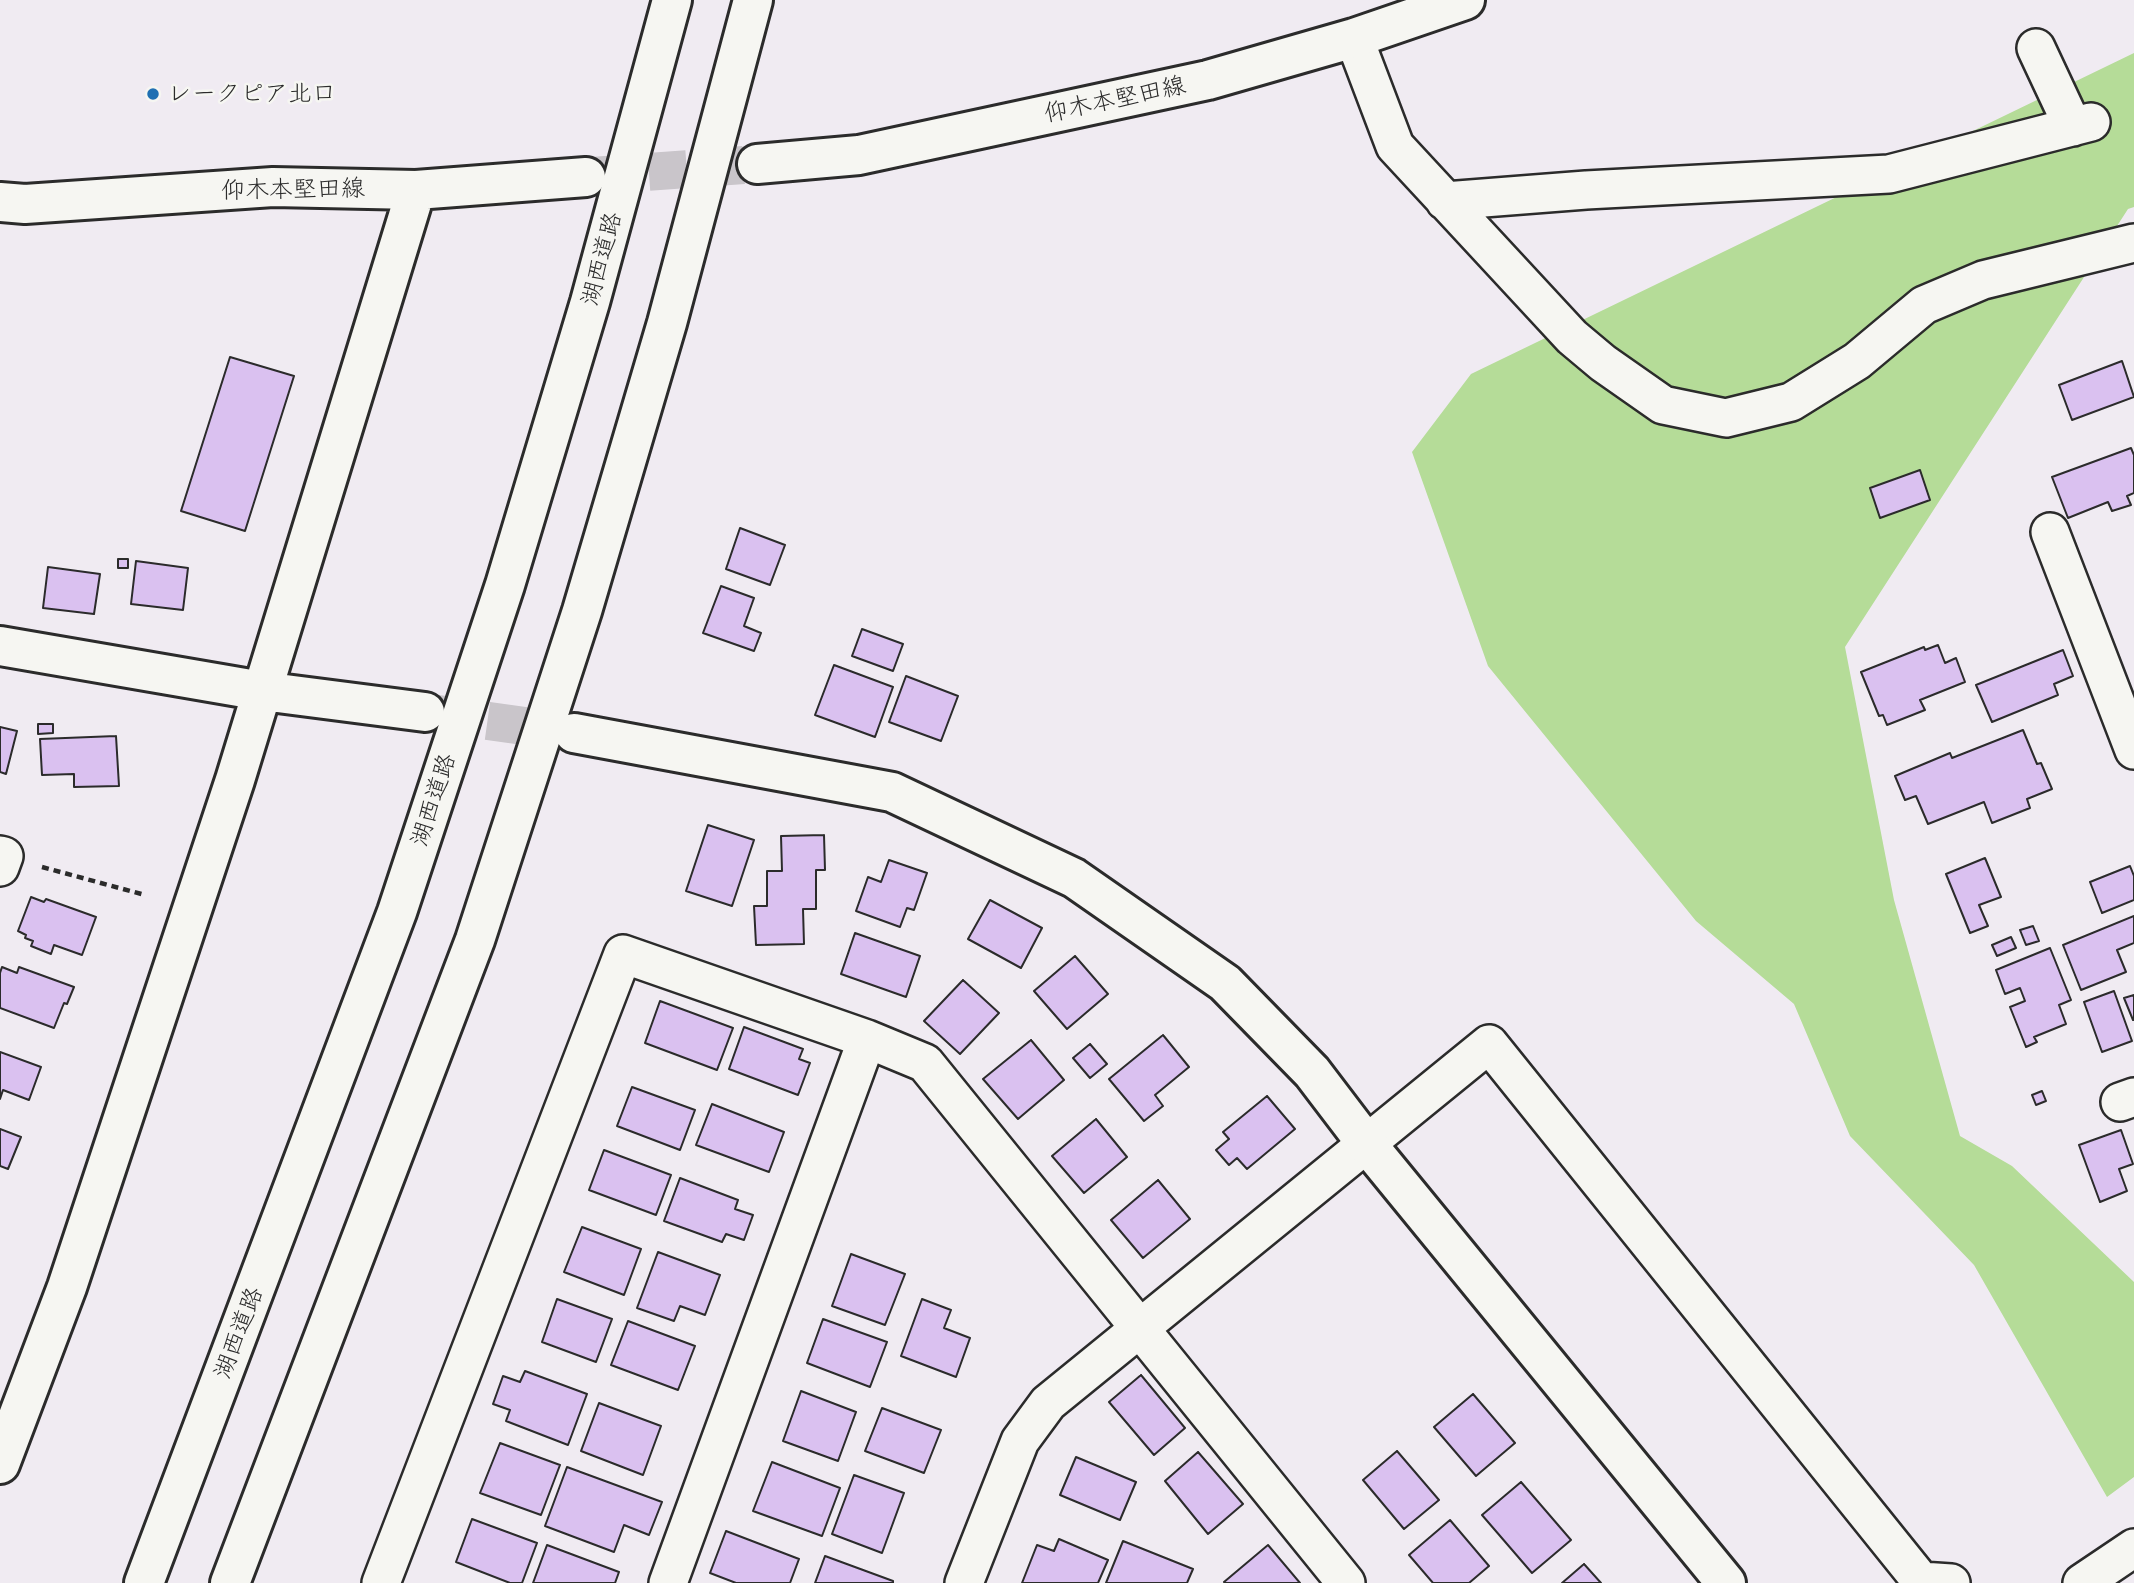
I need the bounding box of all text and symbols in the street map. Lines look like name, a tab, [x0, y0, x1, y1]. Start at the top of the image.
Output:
street label: 仰木本堅田線	[1042, 71, 1188, 129]
place label: レークピア北口	[167, 80, 336, 108]
marker: レークピア北口	[145, 86, 161, 102]
street label: 仰木本堅田線	[221, 174, 365, 206]
street label: 湖西道路	[576, 209, 628, 309]
street label: 湖西道路	[405, 750, 463, 850]
street label: 湖西道路	[208, 1283, 270, 1383]

